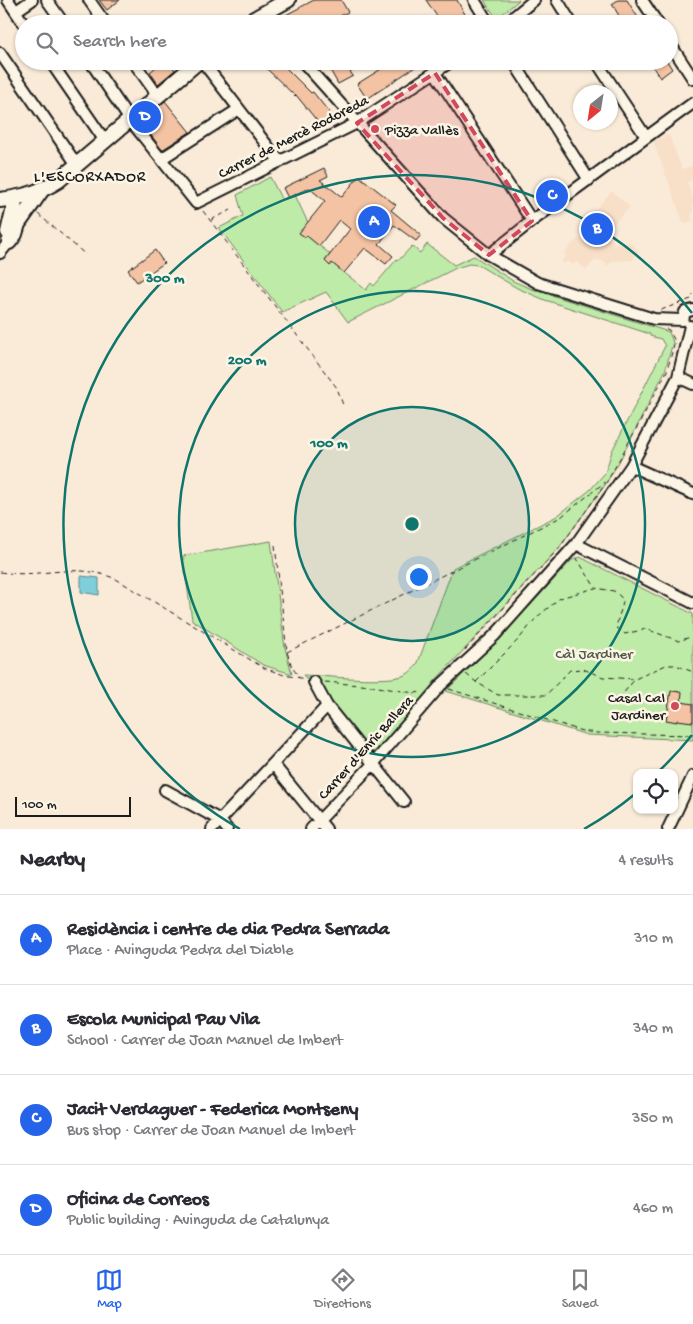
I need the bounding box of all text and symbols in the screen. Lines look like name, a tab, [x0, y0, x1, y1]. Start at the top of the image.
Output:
search box	[15, 15, 678, 70]
icon: search	[33, 29, 61, 57]
text: Search here	[73, 31, 167, 54]
north arrow	[573, 85, 618, 130]
street label: Carrer de Mercè Rodoreda	[216, 92, 373, 183]
pin: D	[129, 98, 161, 136]
place label: Pizza Vallès	[384, 122, 459, 140]
marker: Pizza Vallès	[369, 123, 381, 135]
district label: L'ESCORXADOR	[34, 169, 146, 188]
pin: C	[536, 177, 568, 215]
pin: A	[358, 203, 390, 241]
pin: B	[581, 210, 613, 248]
text: 300 m	[144, 270, 185, 288]
text: 200 m	[228, 352, 267, 370]
text: 100 m	[309, 435, 348, 453]
centre of rings	[403, 515, 421, 533]
your location	[406, 564, 432, 590]
park label: Càl Jardiner	[555, 646, 634, 664]
place label: Casal Cal Jardiner	[608, 690, 667, 725]
street label: Carrer d'Enric Ballera	[315, 692, 418, 804]
marker: Casal Cal Jardiner	[669, 700, 681, 712]
map controls	[633, 769, 678, 814]
button: locate	[633, 769, 678, 814]
scale bar	[15, 794, 131, 817]
text: 100 m	[22, 797, 57, 814]
text: Nearby	[20, 849, 85, 874]
text: 4 results	[618, 852, 673, 871]
text: Residència i centre de dia Pedra Serrada	[67, 919, 389, 942]
text: A	[31, 930, 41, 949]
text: 310 m	[634, 930, 673, 949]
text: Place · Avinguda Pedra del Diable	[67, 942, 294, 961]
text: Escola Municipal Pau Vila	[67, 1009, 260, 1032]
text: B	[32, 1020, 40, 1039]
text: 340 m	[633, 1020, 673, 1039]
text: School · Carrer de Joan Manuel de Imbert	[67, 1032, 342, 1051]
text: Jacit Verdaguer - Federica Montseny	[67, 1099, 358, 1122]
text: C	[32, 1110, 40, 1129]
text: 350 m	[632, 1110, 673, 1129]
text: Bus stop · Carrer de Joan Manuel de Imbert	[67, 1122, 355, 1141]
text: Oficina de Correos	[67, 1189, 209, 1212]
text: D	[31, 1200, 41, 1219]
text: 460 m	[633, 1200, 673, 1219]
text: Public building · Avinguda de Catalunya	[67, 1212, 329, 1231]
tab: Map	[95, 1266, 123, 1313]
tab: Directions	[314, 1266, 371, 1313]
tab: Saved	[562, 1266, 598, 1313]

